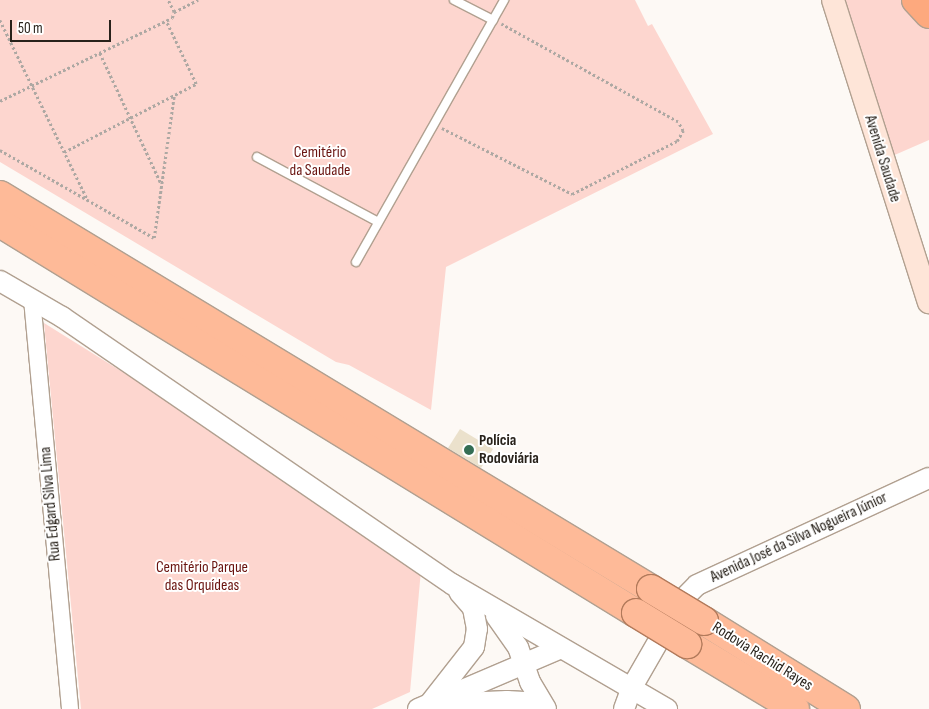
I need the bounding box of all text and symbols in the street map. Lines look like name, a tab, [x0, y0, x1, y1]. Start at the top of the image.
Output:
scale bar	[12, 10, 114, 42]
text: 50 m	[18, 19, 43, 38]
street label: Avenida Saudade	[860, 113, 904, 205]
park label: Cemitério da Saudade	[289, 143, 351, 181]
place label: Polícia Rodoviária	[479, 431, 539, 469]
marker: Polícia Rodoviária	[463, 444, 475, 456]
street label: Rua Edgard Silva Lima	[36, 446, 66, 562]
street label: Avenida José da Silva Nogueira Júnior	[707, 488, 891, 588]
park label: Cemitério Parque das Orquídeas	[156, 558, 248, 596]
street label: Rodovia Rachid Rayes	[708, 618, 816, 696]

